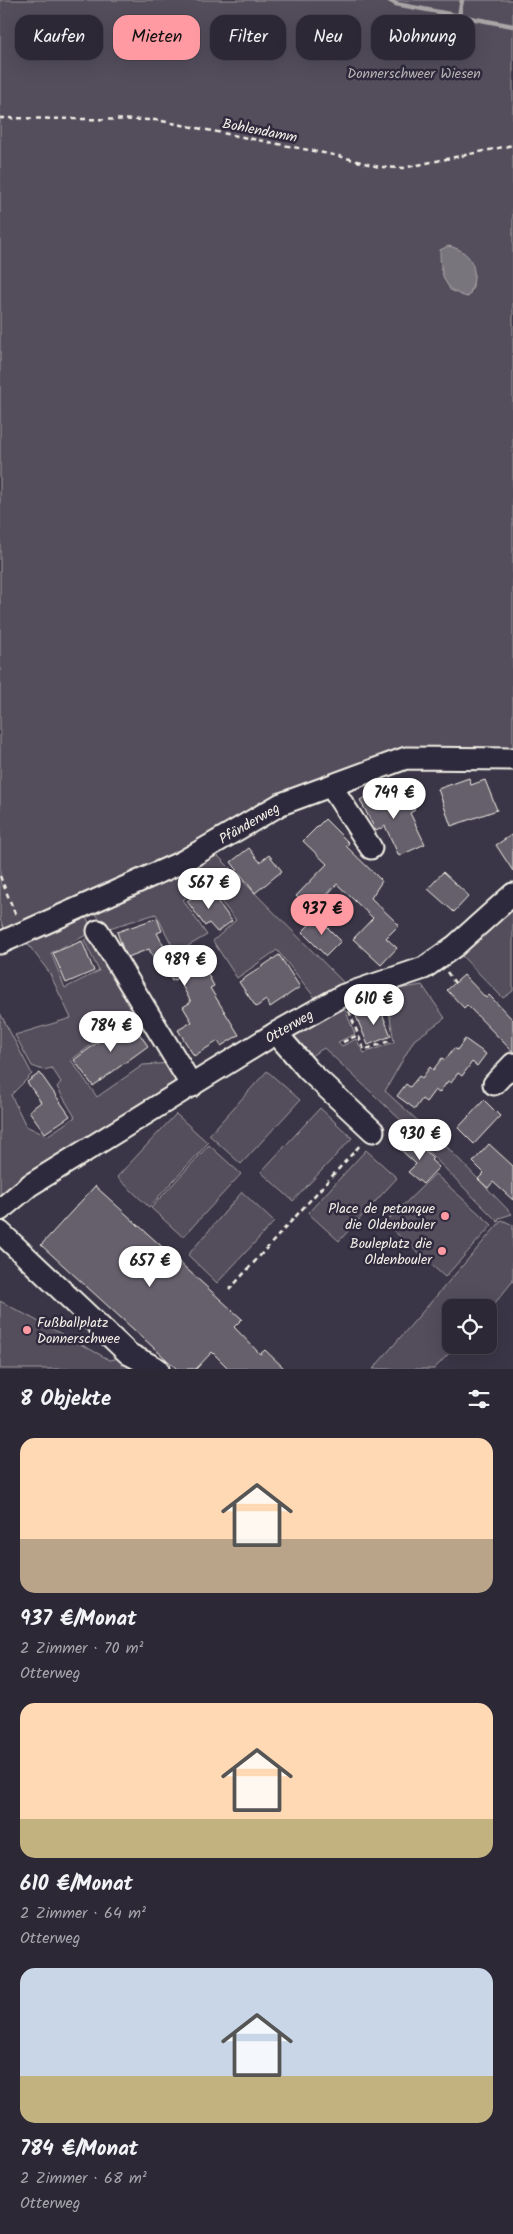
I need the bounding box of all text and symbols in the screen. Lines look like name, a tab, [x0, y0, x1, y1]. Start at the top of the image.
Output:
chip: Kaufen	[15, 15, 103, 60]
chip: Mieten	[113, 15, 200, 60]
chip: Filter	[210, 15, 286, 60]
chip: Neu	[296, 15, 361, 60]
chip: Wohnung	[371, 15, 475, 60]
park label: Donnerschweer Wiesen	[347, 63, 481, 85]
street label: Bohlendamm	[221, 113, 299, 149]
pin: 749 €	[359, 778, 429, 820]
text: 749 €	[374, 781, 414, 806]
street label: Pfänderweg	[215, 798, 284, 850]
pin: 567 €	[174, 868, 244, 910]
text: 567 €	[189, 871, 229, 896]
pin: 937 €	[287, 894, 357, 936]
text: 937 €	[302, 897, 342, 922]
pin: 989 €	[150, 944, 220, 987]
text: 989 €	[164, 948, 206, 973]
pin: 610 €	[339, 984, 409, 1026]
text: 610 €	[355, 987, 393, 1012]
street label: Otterweg	[261, 1004, 318, 1050]
pin: 784 €	[76, 1010, 146, 1053]
text: 784 €	[90, 1014, 132, 1039]
pin: 930 €	[385, 1118, 455, 1161]
text: 930 €	[399, 1122, 441, 1147]
place label: Place de petanque die Oldenbouler	[328, 1198, 436, 1236]
marker: Place de petanque die Oldenbouler	[439, 1210, 451, 1222]
place label: Bouleplatz die Oldenbouler	[350, 1233, 433, 1271]
marker: Bouleplatz die Oldenbouler	[436, 1245, 448, 1257]
pin: 657 €	[115, 1246, 185, 1288]
text: 657 €	[130, 1249, 170, 1274]
map controls	[442, 1299, 497, 1354]
button: locate	[442, 1299, 497, 1354]
place label: Fußballplatz Donnerschwee	[37, 1312, 121, 1350]
marker: Fußballplatz Donnerschwee	[21, 1324, 33, 1336]
text: 8 Objekte	[20, 1383, 111, 1416]
icon: filters	[465, 1385, 493, 1413]
icon: home	[212, 1470, 302, 1560]
text: 937 €/Monat	[20, 1603, 137, 1636]
text: 2 Zimmer · 70 m²	[20, 1636, 144, 1661]
text: Otterweg	[20, 1661, 80, 1686]
icon: home	[212, 1735, 302, 1825]
text: 610 €/Monat	[20, 1868, 133, 1901]
text: 2 Zimmer · 64 m²	[20, 1901, 146, 1926]
text: Otterweg	[20, 1926, 80, 1951]
icon: home	[212, 2000, 302, 2090]
text: 784 €/Monat	[20, 2133, 138, 2166]
text: 2 Zimmer · 68 m²	[20, 2166, 147, 2191]
text: Otterweg	[20, 2191, 80, 2216]

